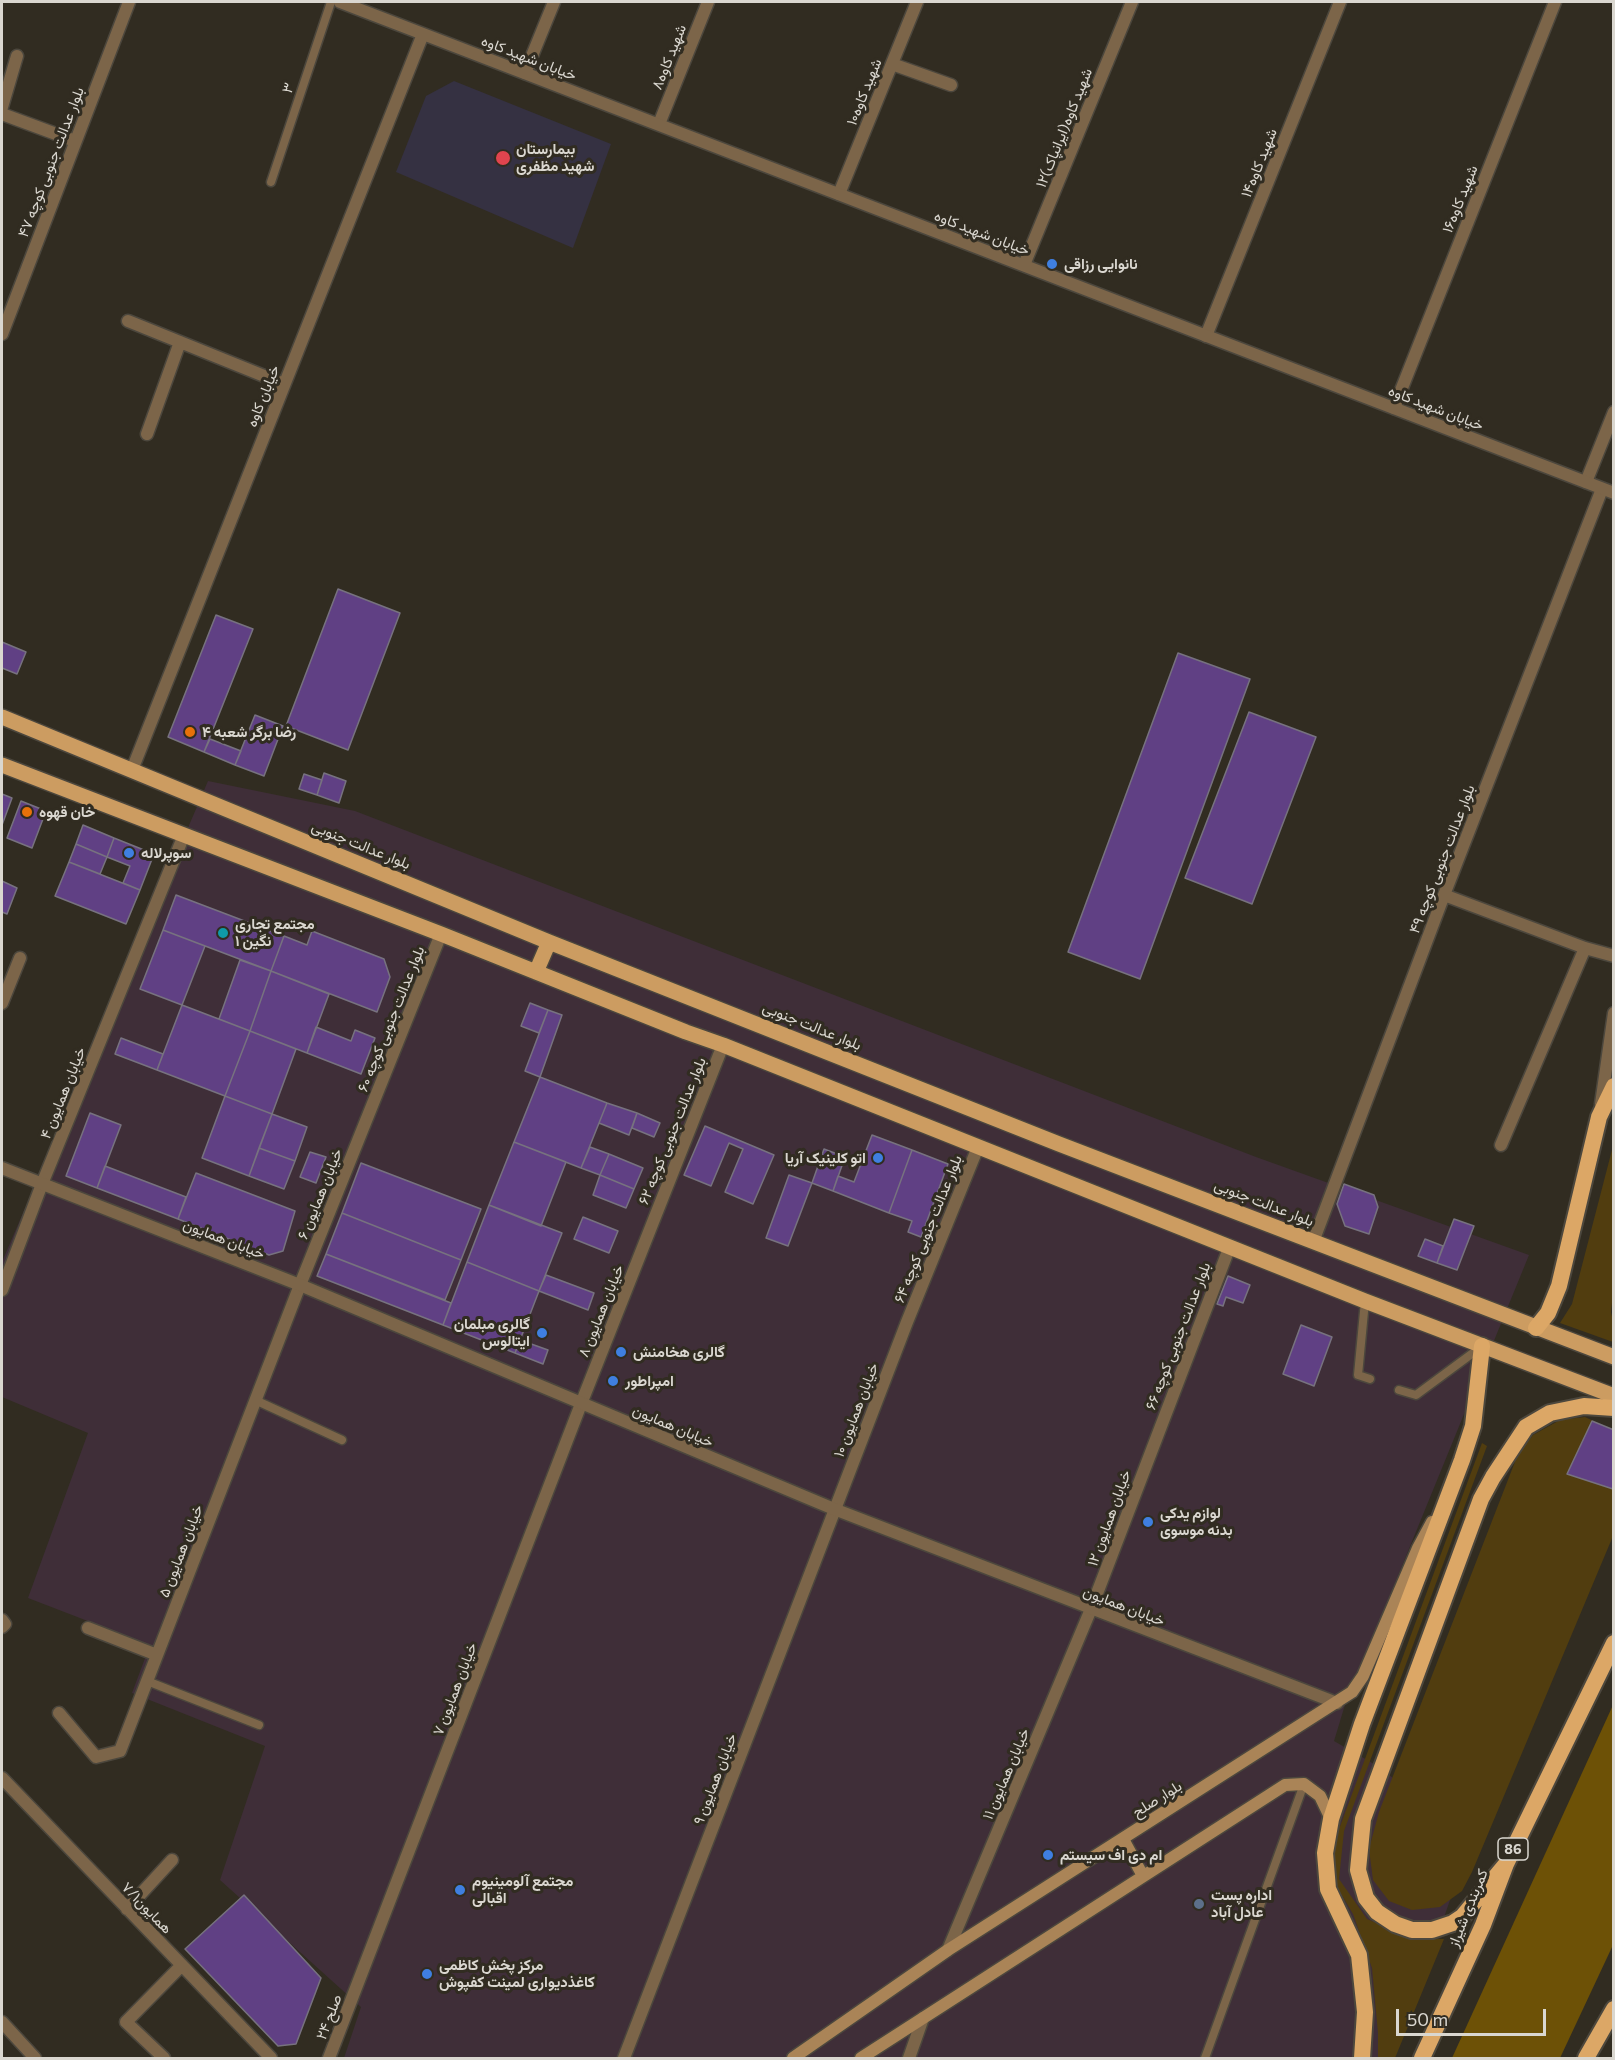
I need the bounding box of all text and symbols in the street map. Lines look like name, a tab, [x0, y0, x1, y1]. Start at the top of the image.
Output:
street label: شهید کاوه۸	[648, 22, 690, 92]
street label: خیابان شهید کاوه	[479, 32, 579, 84]
street label: شهید کاوه۱۰	[842, 56, 886, 128]
street label: ۱۲شهید کاوه(ایرانپاک)	[1032, 66, 1096, 190]
street label: ۳	[278, 81, 298, 95]
street label: بلوار عدالت جنوبی کوچه ۴۷	[14, 84, 88, 240]
street label: شهید کاوه۱۴	[1237, 126, 1281, 200]
place label: بیمارستان شهید مظفری	[516, 140, 594, 175]
marker: بیمارستان شهید مظفری	[494, 149, 512, 167]
street label: شهید کاوه۱۶	[1438, 163, 1482, 235]
street label: خیابان شهید کاوه	[932, 207, 1032, 259]
place label: نانوایی رزاقی	[1064, 255, 1138, 273]
marker: نانوایی رزاقی	[1045, 257, 1059, 271]
street label: خیابان کاوه	[242, 362, 284, 430]
street label: خیابان شهید کاوه	[1386, 382, 1486, 434]
place label: رضا برگر شعبه ۴	[202, 723, 296, 741]
marker: رضا برگر شعبه ۴	[183, 725, 197, 739]
street label: بلوار عدالت جنوبی کوچه ۴۹	[1405, 782, 1479, 936]
place label: خان قهوه	[39, 803, 95, 821]
marker: خان قهوه	[20, 805, 34, 819]
street label: بلوار عدالت جنوبی	[309, 817, 413, 873]
place label: سوپرلاله	[141, 844, 191, 862]
marker: سوپرلاله	[122, 846, 136, 860]
place label: مجتمع تجاری نگین ۱	[235, 915, 315, 950]
marker: مجتمع تجاری نگین ۱	[216, 926, 230, 940]
street label: بلوار عدالت جنوبی کوچه ۶۰	[354, 943, 428, 1095]
street label: بلوار عدالت جنوبی	[760, 998, 864, 1054]
street label: خیابان همایون ۴	[36, 1044, 90, 1142]
street label: بلوار عدالت جنوبی کوچه ۶۲	[634, 1055, 710, 1207]
street label: خیابان همایون ۶	[294, 1146, 346, 1242]
place label: اتو کلینیک آریا	[785, 1149, 866, 1167]
marker: اتو کلینیک آریا	[871, 1151, 885, 1165]
street label: بلوار عدالت جنوبی کوچه ۶۴	[890, 1152, 966, 1306]
street label: بلوار عدالت جنوبی	[1212, 1176, 1316, 1230]
street label: خیابان همایون	[181, 1215, 267, 1263]
street label: بلوار عدالت جنوبی کوچه ۶۶	[1142, 1260, 1214, 1412]
street label: خیابان همایون ۸	[574, 1262, 628, 1360]
place label: گالری مبلمان ایتالوس	[454, 1315, 530, 1350]
marker: گالری مبلمان ایتالوس	[535, 1326, 549, 1340]
place label: گالری هخامنش	[633, 1343, 725, 1361]
marker: گالری هخامنش	[614, 1345, 628, 1359]
street label: خیابان همایون ۱۰	[830, 1360, 882, 1460]
place label: امپراطور	[625, 1372, 674, 1390]
marker: امپراطور	[606, 1374, 620, 1388]
street label: خیابان همایون	[630, 1401, 716, 1451]
street label: خیابان همایون ۱۲	[1083, 1467, 1135, 1569]
street label: خیابان همایون ۵	[155, 1502, 207, 1600]
place label: لوازم یدکی بدنه موسوی	[1160, 1504, 1232, 1539]
marker: لوازم یدکی بدنه موسوی	[1141, 1515, 1155, 1529]
street label: خیابان همایون	[1081, 1582, 1167, 1630]
street label: خیابان همایون ۷	[429, 1640, 481, 1738]
street label: خیابان همایون ۱۱	[979, 1726, 1033, 1822]
street label: خیابان همایون ۹	[689, 1731, 741, 1827]
street label: بلوار صلح	[1129, 1777, 1185, 1821]
road number: 86	[1498, 1838, 1528, 1860]
place label: ام دی اف سیستم	[1060, 1846, 1162, 1864]
marker: ام دی اف سیستم	[1041, 1848, 1055, 1862]
street label: کمربندی شیراز	[1444, 1866, 1492, 1950]
place label: مجتمع آلومینیوم اقبالی	[472, 1872, 573, 1907]
street label: همایون۷/۱	[118, 1878, 176, 1938]
marker: مجتمع آلومینیوم اقبالی	[453, 1883, 467, 1897]
place label: اداره پست عادل آباد	[1211, 1886, 1272, 1921]
marker: اداره پست عادل آباد	[1192, 1897, 1206, 1911]
place label: مرکز پخش کاظمی کاغذدیواری لمینت کفپوش	[439, 1956, 595, 1991]
marker: مرکز پخش کاظمی کاغذدیواری لمینت کفپوش	[420, 1967, 434, 1981]
street label: صلح ۲۴	[312, 1992, 346, 2042]
scale bar	[1399, 1997, 1549, 2035]
text: 50 m	[1407, 2008, 1448, 2030]

